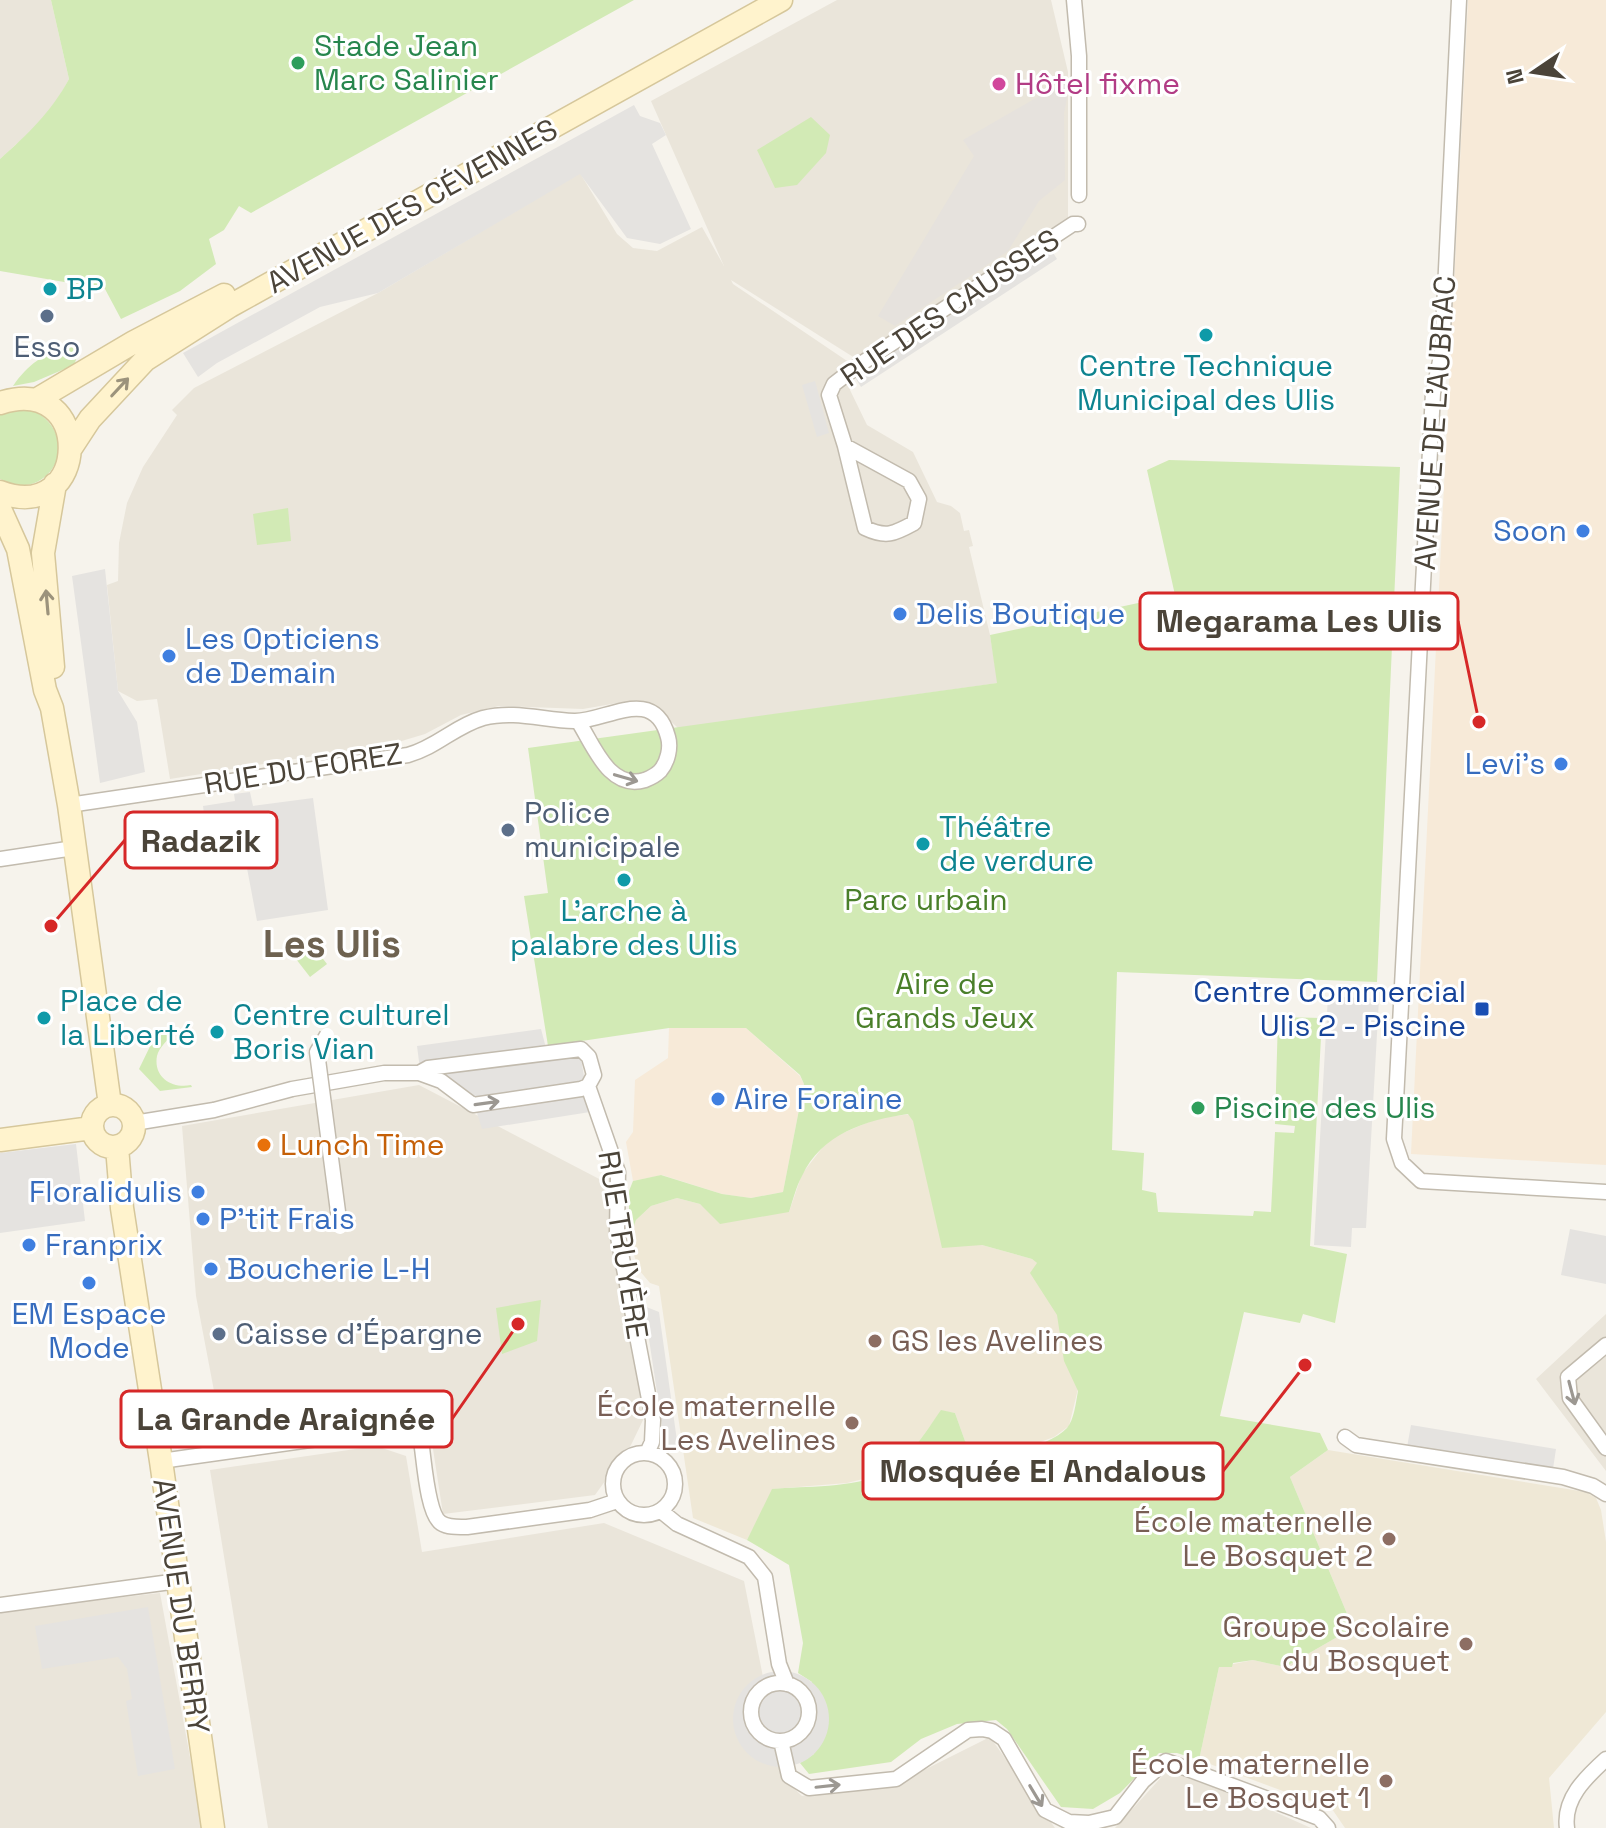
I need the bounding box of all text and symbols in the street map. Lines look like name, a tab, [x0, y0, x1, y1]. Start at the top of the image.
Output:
place label: Stade Jean Marc Salinier	[314, 26, 499, 99]
north arrow	[1494, 32, 1574, 112]
marker: Stade Jean Marc Salinier	[289, 54, 307, 72]
place label: Hôtel fixme	[1015, 64, 1180, 103]
text: N	[1499, 66, 1530, 87]
marker: Hôtel fixme	[990, 75, 1008, 93]
street label: AVENUE DES CÉVENNES	[259, 109, 564, 302]
street label: RUE DES CAUSSES	[833, 220, 1067, 395]
place label: BP	[66, 269, 104, 308]
street label: AVENUE DE L'AUBRAC	[1405, 274, 1464, 571]
marker: BP	[41, 280, 59, 298]
marker: Esso	[38, 307, 56, 325]
marker: Centre Technique Municipal des Ulis	[1197, 326, 1215, 344]
place label: Esso	[13, 327, 81, 366]
place label: Centre Technique Municipal des Ulis	[1077, 346, 1335, 419]
one-way arrow	[110, 377, 129, 397]
place label: Soon	[1493, 511, 1567, 550]
marker: Soon	[1574, 522, 1592, 540]
one-way arrow	[40, 590, 55, 616]
callout: Megarama Les Ulis	[1140, 593, 1458, 649]
place label: Delis Boutique	[916, 594, 1125, 633]
text: Megarama Les Ulis	[1156, 601, 1442, 641]
marker: Delis Boutique	[891, 605, 909, 623]
place label: Les Opticiens de Demain	[185, 619, 380, 692]
marker: Les Opticiens de Demain	[160, 647, 178, 665]
street label: RUE DU FOREZ	[201, 734, 405, 803]
place label: Levi's	[1465, 744, 1545, 783]
marker: Levi's	[1552, 755, 1570, 773]
one-way arrow	[613, 771, 638, 786]
place label: Police municipale	[524, 793, 681, 866]
place label: Théâtre de verdure	[939, 807, 1094, 880]
callout: Radazik	[125, 812, 277, 868]
text: Radazik	[141, 821, 261, 861]
marker: Police municipale	[499, 821, 517, 839]
marker: Théâtre de verdure	[914, 835, 932, 853]
marker: L'arche à palabre des Ulis	[615, 871, 633, 889]
park label: Parc urbain	[844, 880, 1008, 919]
place label: L'arche à palabre des Ulis	[510, 891, 738, 964]
district label: Les Ulis	[263, 920, 401, 968]
park label: Aire de Grands Jeux	[855, 964, 1035, 1037]
place label: Centre Commercial Ulis 2 - Piscine	[1193, 972, 1466, 1045]
place label: Place de la Liberté	[60, 981, 195, 1054]
place label: Centre culturel Boris Vian	[233, 995, 450, 1068]
marker: Centre Commercial Ulis 2 - Piscine	[1473, 1000, 1491, 1018]
marker: Place de la Liberté	[35, 1009, 53, 1027]
marker: Centre culturel Boris Vian	[208, 1023, 226, 1041]
place label: Aire Foraine	[734, 1079, 903, 1118]
place label: Piscine des Ulis	[1214, 1088, 1435, 1127]
marker: Aire Foraine	[709, 1090, 727, 1108]
one-way arrow	[474, 1095, 499, 1110]
marker: Piscine des Ulis	[1189, 1099, 1207, 1117]
place label: Lunch Time	[280, 1125, 445, 1164]
marker: Lunch Time	[255, 1136, 273, 1154]
street label: RUE TRUYÈRE	[589, 1148, 658, 1342]
place label: Floralidulis	[29, 1172, 182, 1211]
marker: Floralidulis	[189, 1183, 207, 1201]
place label: P'tit Frais	[219, 1199, 355, 1238]
marker: P'tit Frais	[194, 1210, 212, 1228]
place label: Franprix	[45, 1225, 163, 1264]
marker: Franprix	[20, 1236, 38, 1254]
place label: Boucherie L-H	[227, 1249, 430, 1288]
marker: Boucherie L-H	[202, 1260, 220, 1278]
marker: EM Espace Mode	[80, 1274, 98, 1292]
place label: EM Espace Mode	[11, 1294, 167, 1367]
place label: Caisse d'Épargne	[235, 1314, 482, 1353]
place label: GS les Avelines	[891, 1321, 1103, 1360]
marker: Caisse d'Épargne	[210, 1325, 228, 1343]
marker: GS les Avelines	[866, 1332, 884, 1350]
one-way arrow	[1565, 1380, 1580, 1405]
place label: École maternelle Les Avelines	[597, 1386, 836, 1459]
callout: La Grande Araignée	[121, 1391, 452, 1447]
text: La Grande Araignée	[137, 1399, 435, 1439]
marker: École maternelle Les Avelines	[843, 1414, 861, 1432]
callout: Mosquée El Andalous	[863, 1443, 1223, 1499]
text: Mosquée El Andalous	[879, 1451, 1207, 1491]
street label: AVENUE DU BERRY	[144, 1476, 219, 1736]
place label: École maternelle Le Bosquet 2	[1134, 1502, 1373, 1575]
marker: École maternelle Le Bosquet 2	[1380, 1530, 1398, 1548]
place label: Groupe Scolaire du Bosquet	[1222, 1607, 1450, 1680]
marker: Groupe Scolaire du Bosquet	[1457, 1635, 1475, 1653]
place label: École maternelle Le Bosquet 1	[1131, 1744, 1370, 1817]
marker: École maternelle Le Bosquet 1	[1377, 1772, 1395, 1790]
one-way arrow	[814, 1779, 841, 1794]
one-way arrow	[1028, 1784, 1044, 1807]

